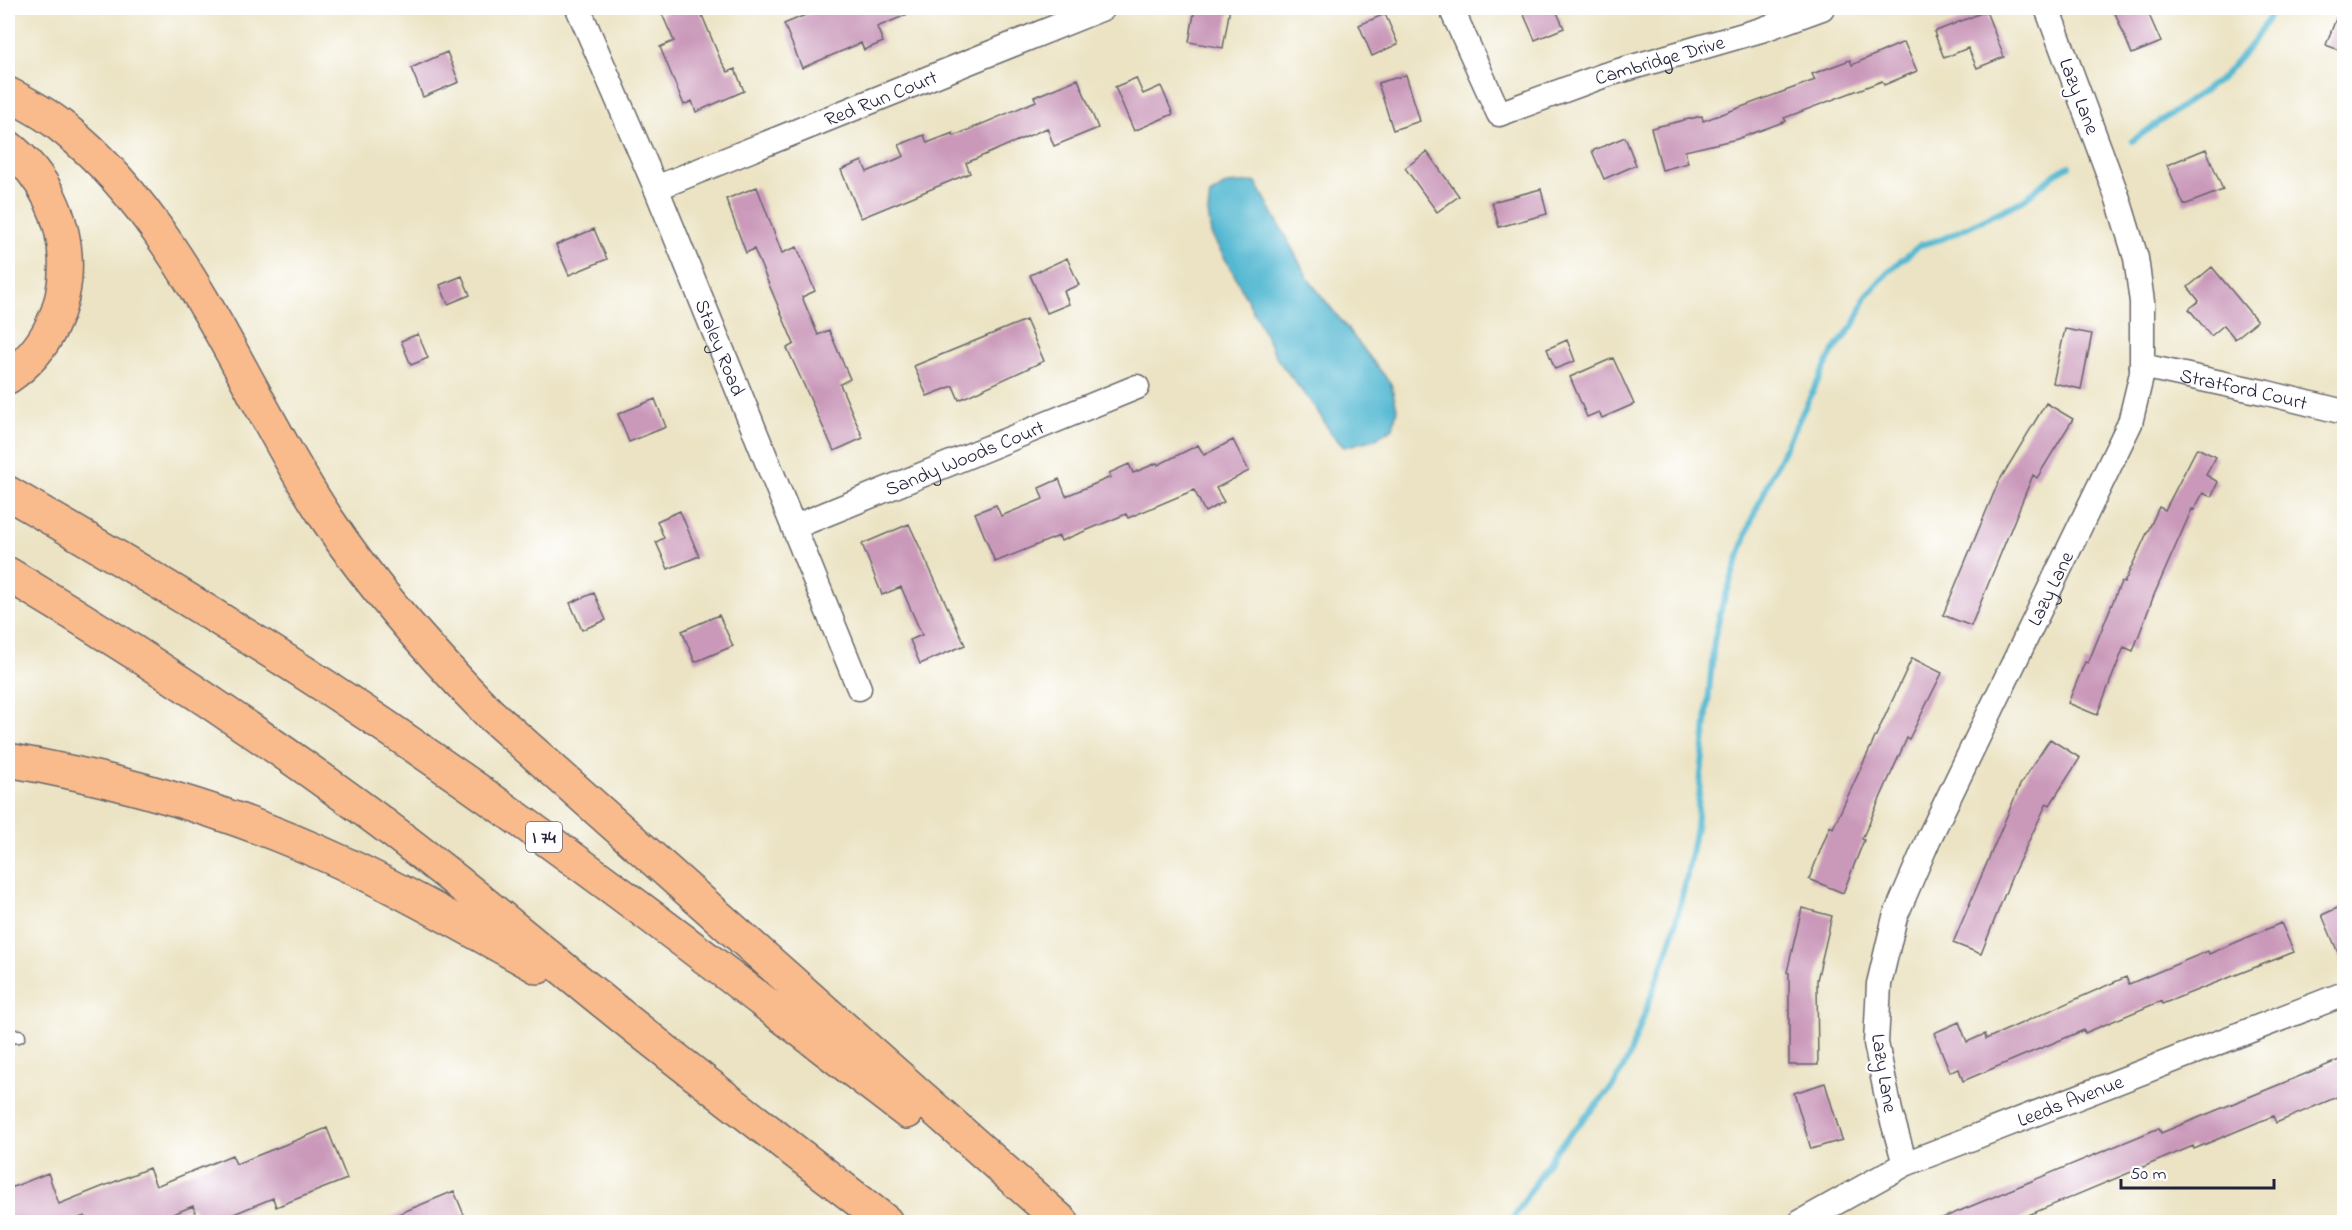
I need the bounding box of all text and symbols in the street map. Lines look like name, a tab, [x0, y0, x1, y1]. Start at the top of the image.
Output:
street label: Cambridge Drive	[1591, 29, 1728, 94]
street label: Lazy Lane	[2050, 54, 2105, 139]
street label: Red Run Court	[821, 64, 942, 136]
street label: Staley Road	[686, 295, 751, 401]
street label: Stratford Court	[2177, 363, 2310, 419]
street label: Sandy Woods Court	[881, 414, 1049, 505]
street label: Lazy Lane	[2022, 547, 2083, 632]
road number: I 74	[526, 822, 562, 852]
street label: Lazy Lane	[1862, 1032, 1903, 1115]
street label: Leeds Avenue	[2014, 1069, 2128, 1136]
scale bar	[2121, 1152, 2274, 1190]
text: 50 m	[2130, 1162, 2167, 1188]

